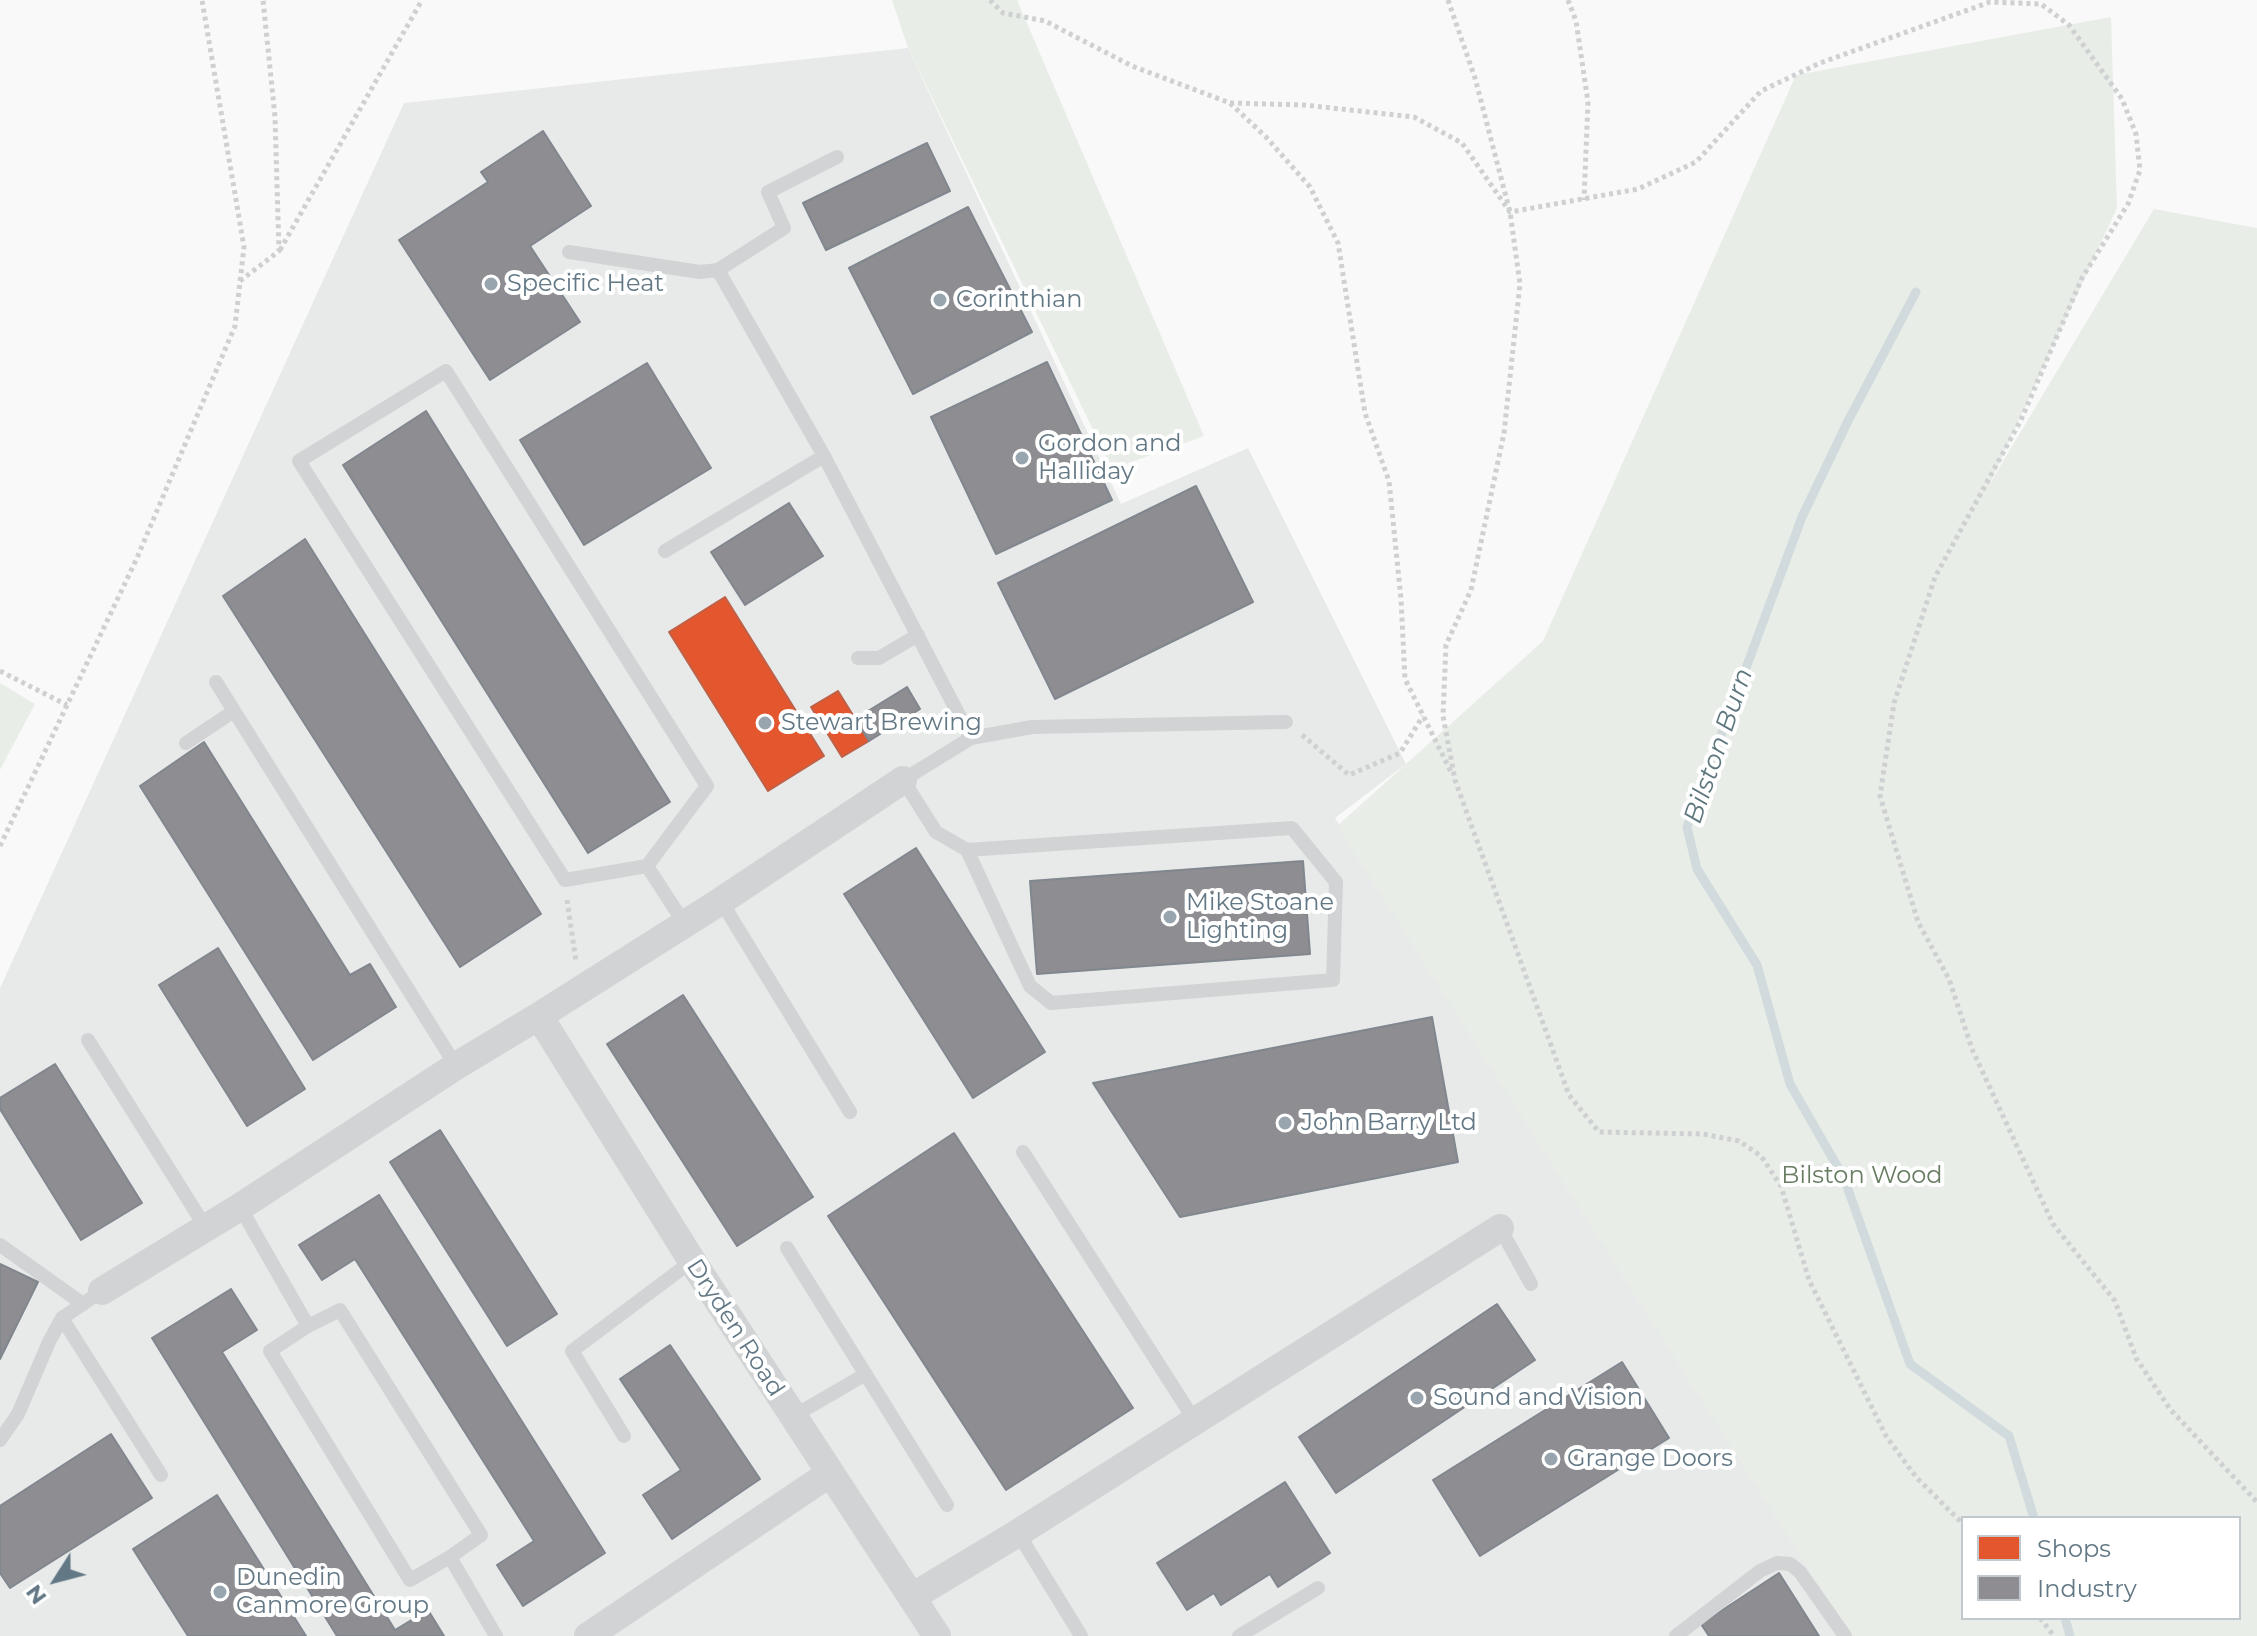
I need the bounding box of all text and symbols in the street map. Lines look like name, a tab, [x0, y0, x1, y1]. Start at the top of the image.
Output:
place label: Specific Heat	[507, 270, 664, 298]
marker: Specific Heat	[482, 275, 500, 293]
place label: Corinthian	[956, 286, 1082, 314]
marker: Corinthian	[931, 291, 949, 309]
place label: Gordon and Halliday	[1038, 430, 1181, 486]
marker: Gordon and Halliday	[1013, 449, 1031, 467]
water label: Bilston Burn	[1678, 664, 1760, 828]
place label: Stewart Brewing	[781, 709, 982, 737]
marker: Stewart Brewing	[756, 714, 774, 732]
place label: Mike Stoane Lighting	[1186, 889, 1334, 945]
marker: Mike Stoane Lighting	[1161, 908, 1179, 926]
place label: John Barry Ltd	[1301, 1109, 1477, 1137]
marker: John Barry Ltd	[1276, 1114, 1294, 1132]
park label: Bilston Wood	[1781, 1162, 1943, 1190]
street label: Dryden Road	[680, 1254, 790, 1402]
place label: Sound and Vision	[1433, 1384, 1643, 1412]
marker: Sound and Vision	[1408, 1389, 1426, 1407]
place label: Grange Doors	[1567, 1445, 1733, 1473]
marker: Grange Doors	[1542, 1450, 1560, 1468]
legend	[1961, 1516, 2241, 1620]
text: Shops	[2037, 1534, 2111, 1563]
north arrow	[16, 1540, 96, 1620]
place label: Dunedin Canmore Group	[236, 1564, 429, 1620]
text: Industry	[2037, 1574, 2137, 1603]
text: N	[20, 1579, 52, 1610]
marker: Dunedin Canmore Group	[211, 1583, 229, 1601]

